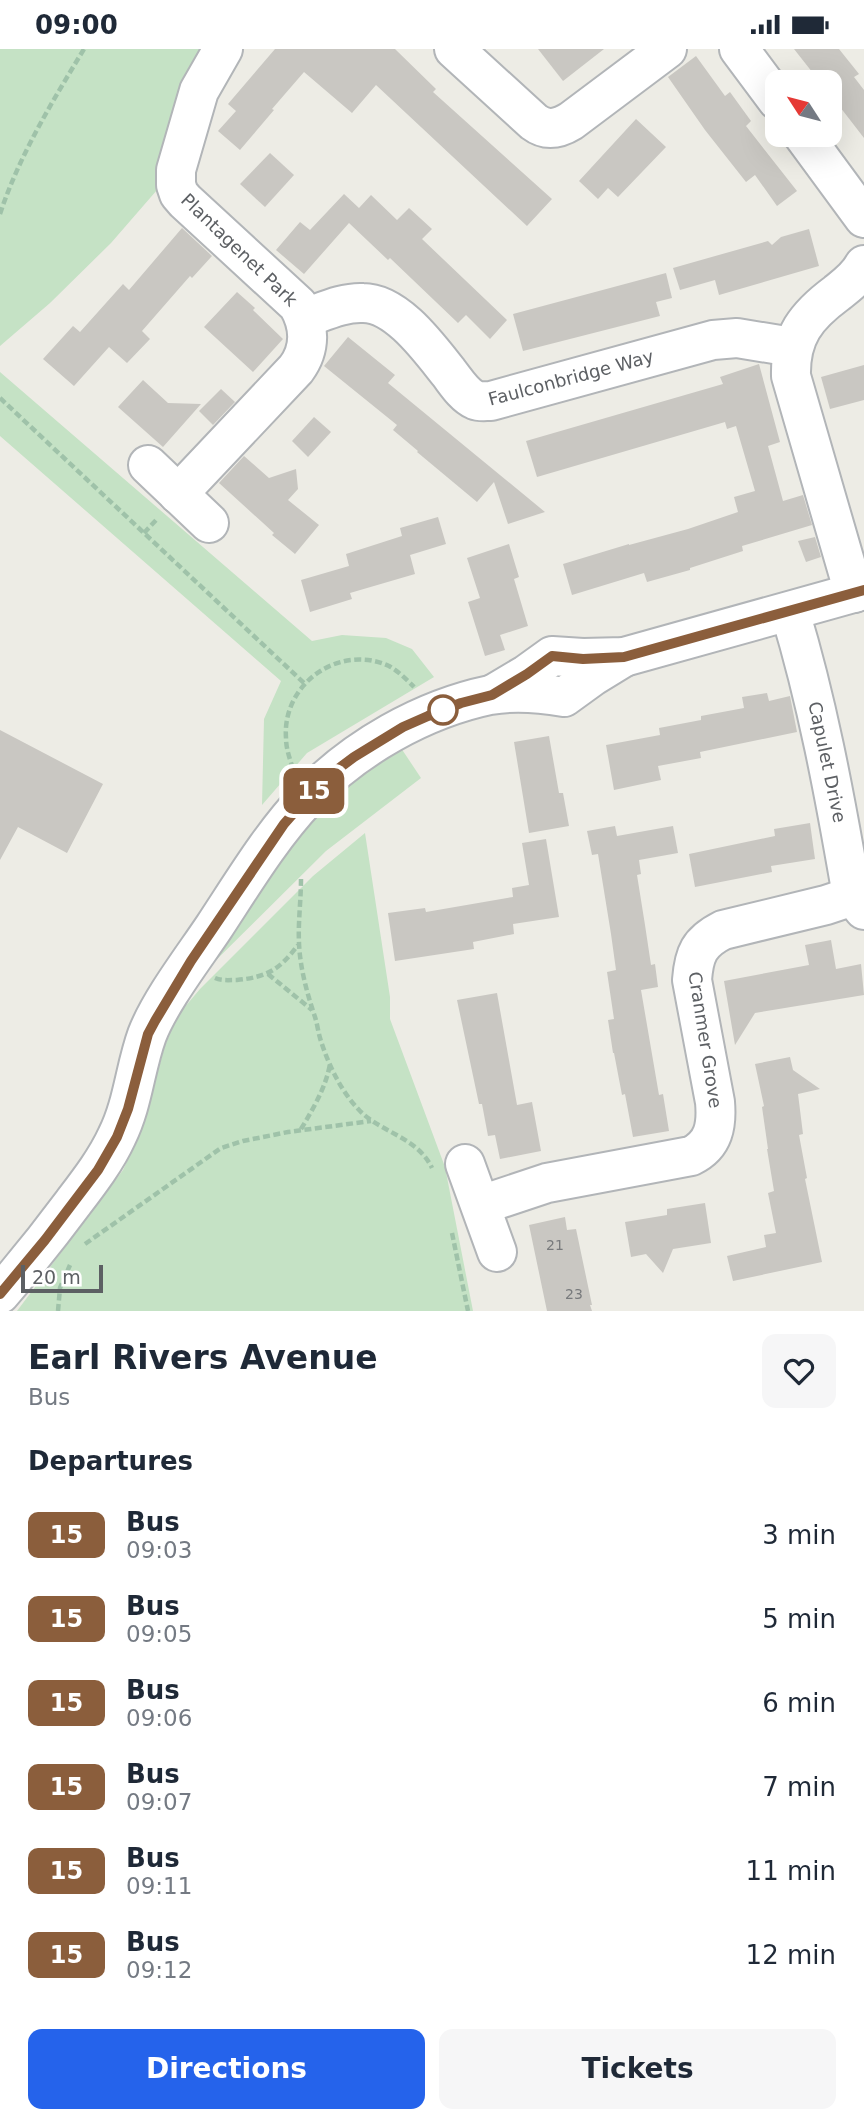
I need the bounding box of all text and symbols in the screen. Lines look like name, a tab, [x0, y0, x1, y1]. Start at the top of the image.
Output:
text: 09:00	[35, 10, 118, 40]
north arrow	[765, 70, 842, 147]
map controls	[765, 70, 842, 147]
street label: Plantagenet Park	[177, 189, 302, 311]
street label: Faulconbridge Way	[486, 345, 656, 410]
unlabelled marker	[428, 695, 458, 725]
street label: Capulet Drive	[804, 699, 851, 824]
line badge: 15	[282, 768, 346, 814]
text: 15	[297, 777, 331, 805]
street label: Cranmer Grove	[684, 970, 727, 1110]
house number: 21	[546, 1237, 564, 1253]
scale bar	[21, 1262, 103, 1294]
text: 20 m	[32, 1266, 81, 1288]
house number: 23	[565, 1286, 583, 1302]
button: heart	[762, 1334, 836, 1408]
text: Earl Rivers Avenue	[28, 1338, 378, 1377]
text: Bus	[28, 1384, 70, 1410]
text: Departures	[28, 1446, 193, 1476]
text: Bus	[126, 1507, 180, 1537]
text: 3 min	[762, 1520, 836, 1550]
text: 15	[50, 1521, 83, 1549]
text: 09:03	[126, 1537, 192, 1563]
text: Bus	[126, 1591, 180, 1621]
text: 5 min	[762, 1604, 836, 1634]
text: 15	[50, 1605, 83, 1633]
text: 09:05	[126, 1621, 192, 1647]
text: Bus	[126, 1675, 180, 1705]
text: 6 min	[762, 1688, 836, 1718]
text: 15	[50, 1689, 83, 1717]
text: 09:06	[126, 1705, 192, 1731]
text: Bus	[126, 1759, 180, 1789]
text: 7 min	[762, 1772, 836, 1802]
text: 15	[50, 1773, 83, 1801]
text: 09:07	[126, 1789, 192, 1815]
text: Bus	[126, 1843, 180, 1873]
text: 11 min	[746, 1856, 836, 1886]
text: 15	[50, 1857, 83, 1885]
text: 09:11	[126, 1873, 192, 1899]
text: Bus	[126, 1927, 180, 1957]
text: 12 min	[746, 1940, 836, 1970]
text: 15	[50, 1941, 83, 1969]
text: 09:12	[126, 1957, 192, 1983]
button: Directions	[28, 2029, 425, 2109]
button: Tickets	[439, 2029, 836, 2109]

